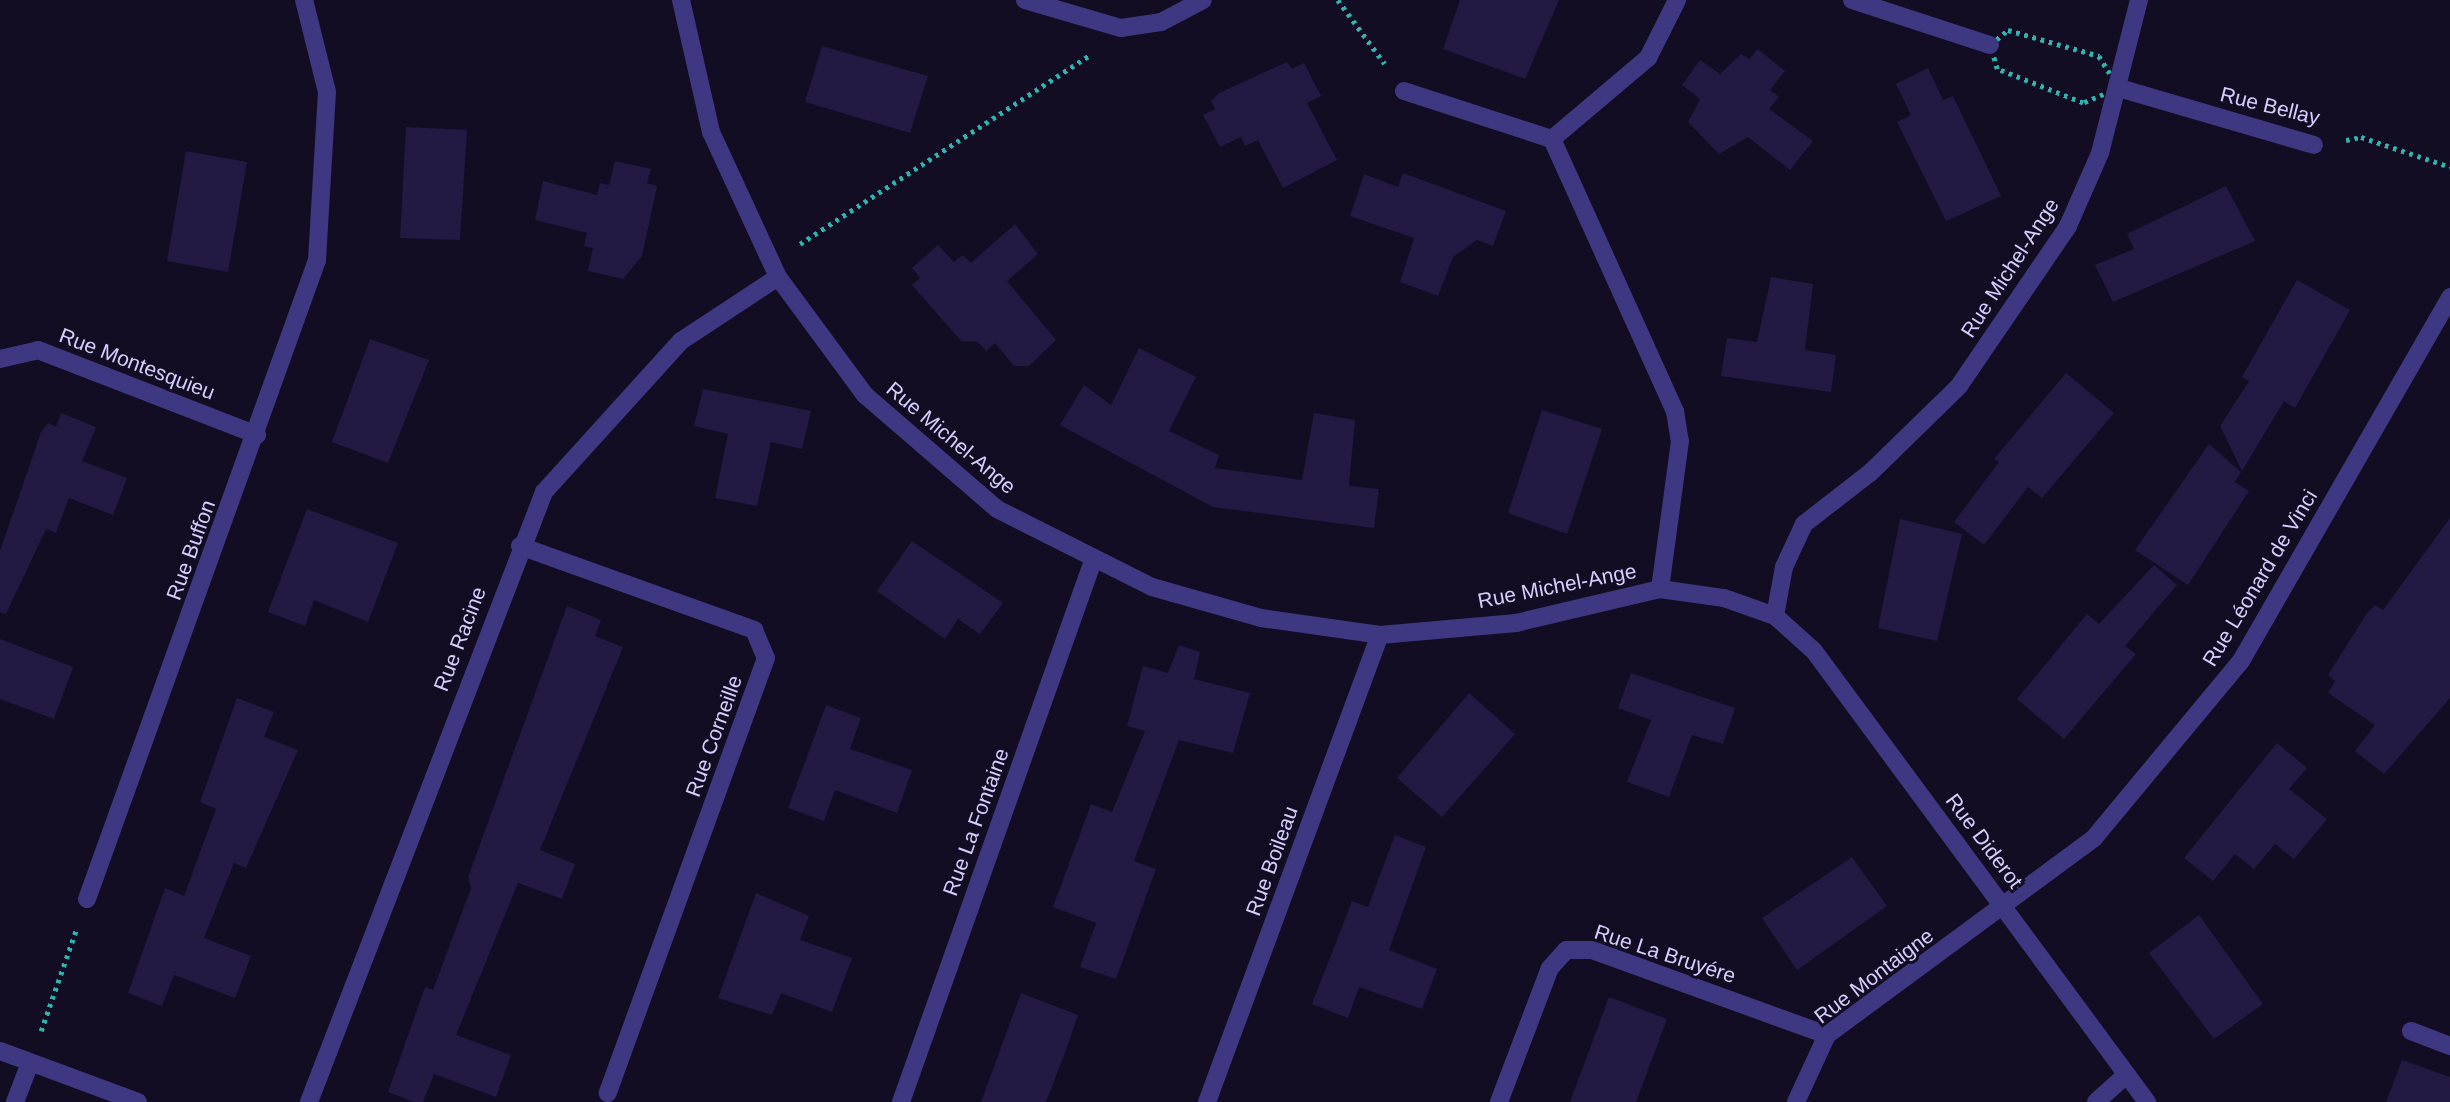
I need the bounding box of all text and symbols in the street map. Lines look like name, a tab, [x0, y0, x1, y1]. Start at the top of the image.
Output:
street label: Rue Bellay	[2218, 81, 2322, 131]
street label: Rue Michel-Ange	[1956, 194, 2064, 342]
street label: Rue Montesquieu	[56, 323, 218, 405]
street label: Rue Michel-Ange	[881, 377, 1021, 499]
street label: Rue Léonard de Vinci	[2197, 485, 2323, 671]
street label: Rue Buffon	[161, 497, 221, 603]
street label: Rue Michel-Ange	[1476, 558, 1638, 614]
street label: Rue Racine	[429, 583, 491, 695]
street label: Rue Corneille	[680, 672, 748, 800]
street label: Rue La Fontaine	[938, 745, 1014, 899]
street label: Rue Diderot	[1940, 789, 2028, 893]
street label: Rue Boileau	[1241, 803, 1303, 919]
street label: Rue La Bruyére	[1591, 919, 1739, 989]
street label: Rue Montaigne	[1810, 923, 1938, 1029]

